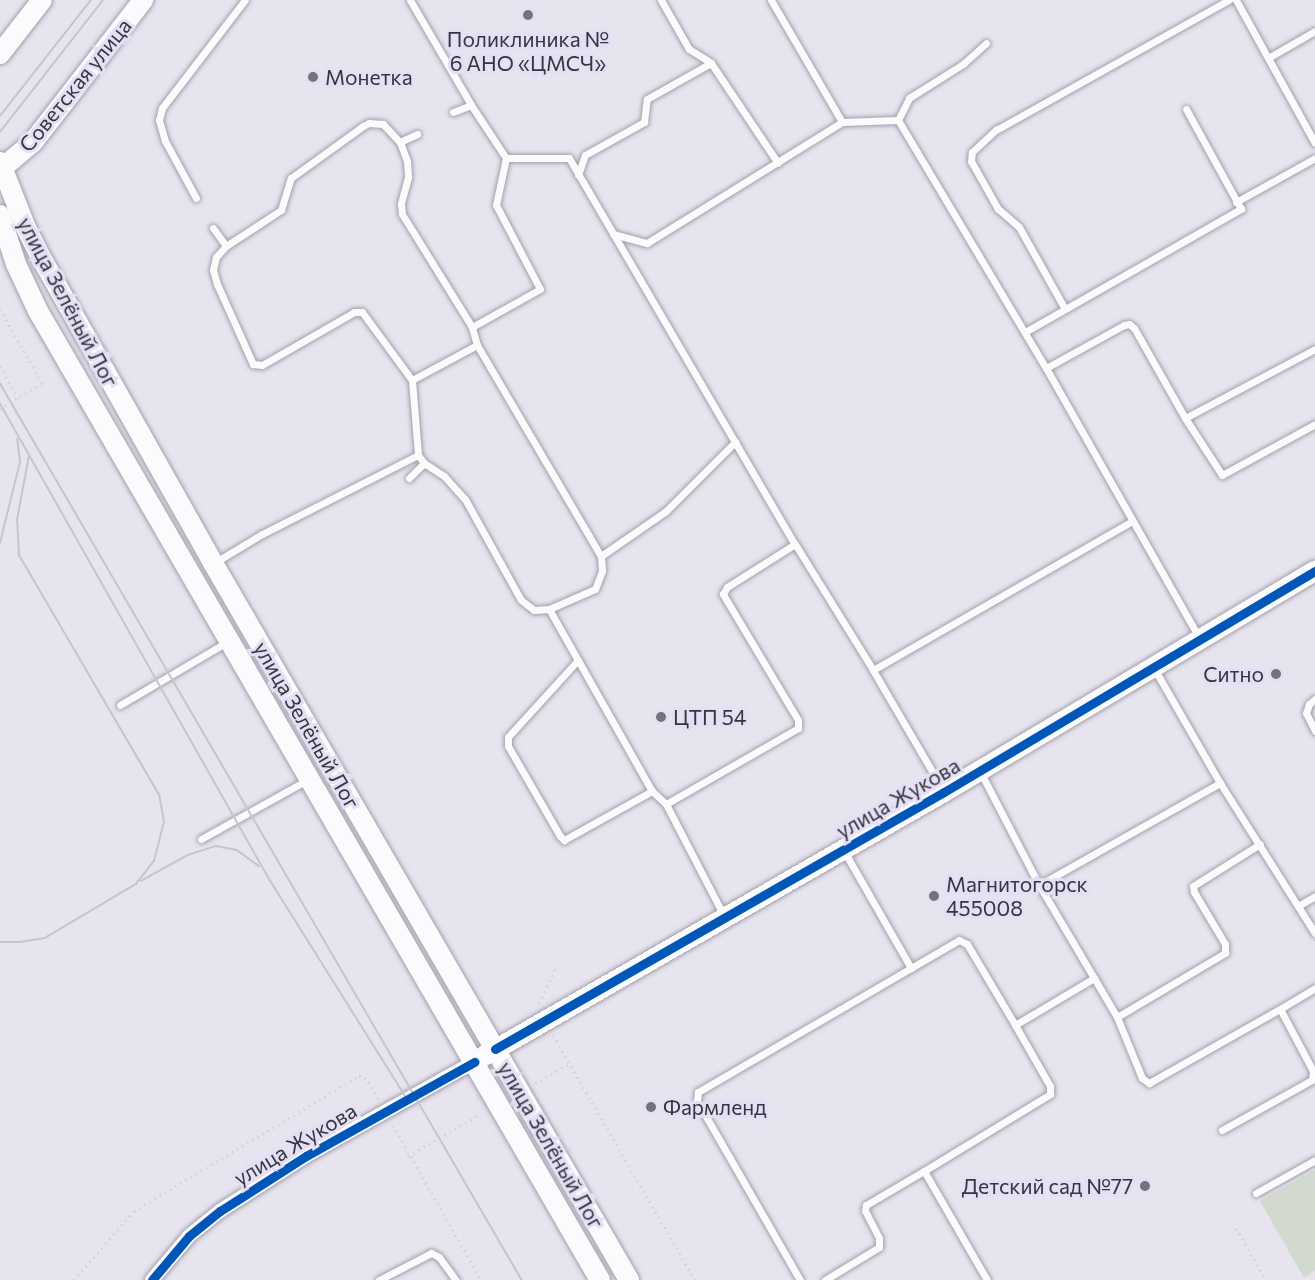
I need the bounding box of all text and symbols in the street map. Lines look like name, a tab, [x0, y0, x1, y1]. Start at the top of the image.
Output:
marker: Поликлиника № 6 АНО «ЦМСЧ»	[519, 6, 537, 24]
street label: Советская улица	[14, 13, 136, 157]
place label: Поликлиника № 6 АНО «ЦМСЧ»	[447, 26, 609, 76]
place label: Монетка	[325, 64, 413, 90]
marker: Монетка	[306, 70, 320, 84]
street label: улица Зелёный Лог	[13, 213, 123, 391]
street label: улица Зелёный Лог	[249, 637, 365, 813]
place label: Ситно	[1203, 661, 1264, 687]
marker: Ситно	[1269, 667, 1283, 681]
place label: ЦТП 54	[673, 704, 746, 730]
marker: ЦТП 54	[654, 710, 668, 724]
street label: улица Жукова	[832, 752, 964, 844]
place label: Магнитогорск 455008	[946, 871, 1088, 921]
marker: Магнитогорск 455008	[927, 889, 941, 903]
street label: улица Зелёный Лог	[493, 1057, 609, 1233]
place label: Фармленд	[663, 1094, 766, 1120]
street label: улица Жукова	[229, 1097, 361, 1191]
marker: Фармленд	[644, 1100, 658, 1114]
place label: Детский сад №77	[962, 1173, 1133, 1199]
marker: Детский сад №77	[1138, 1179, 1152, 1193]

